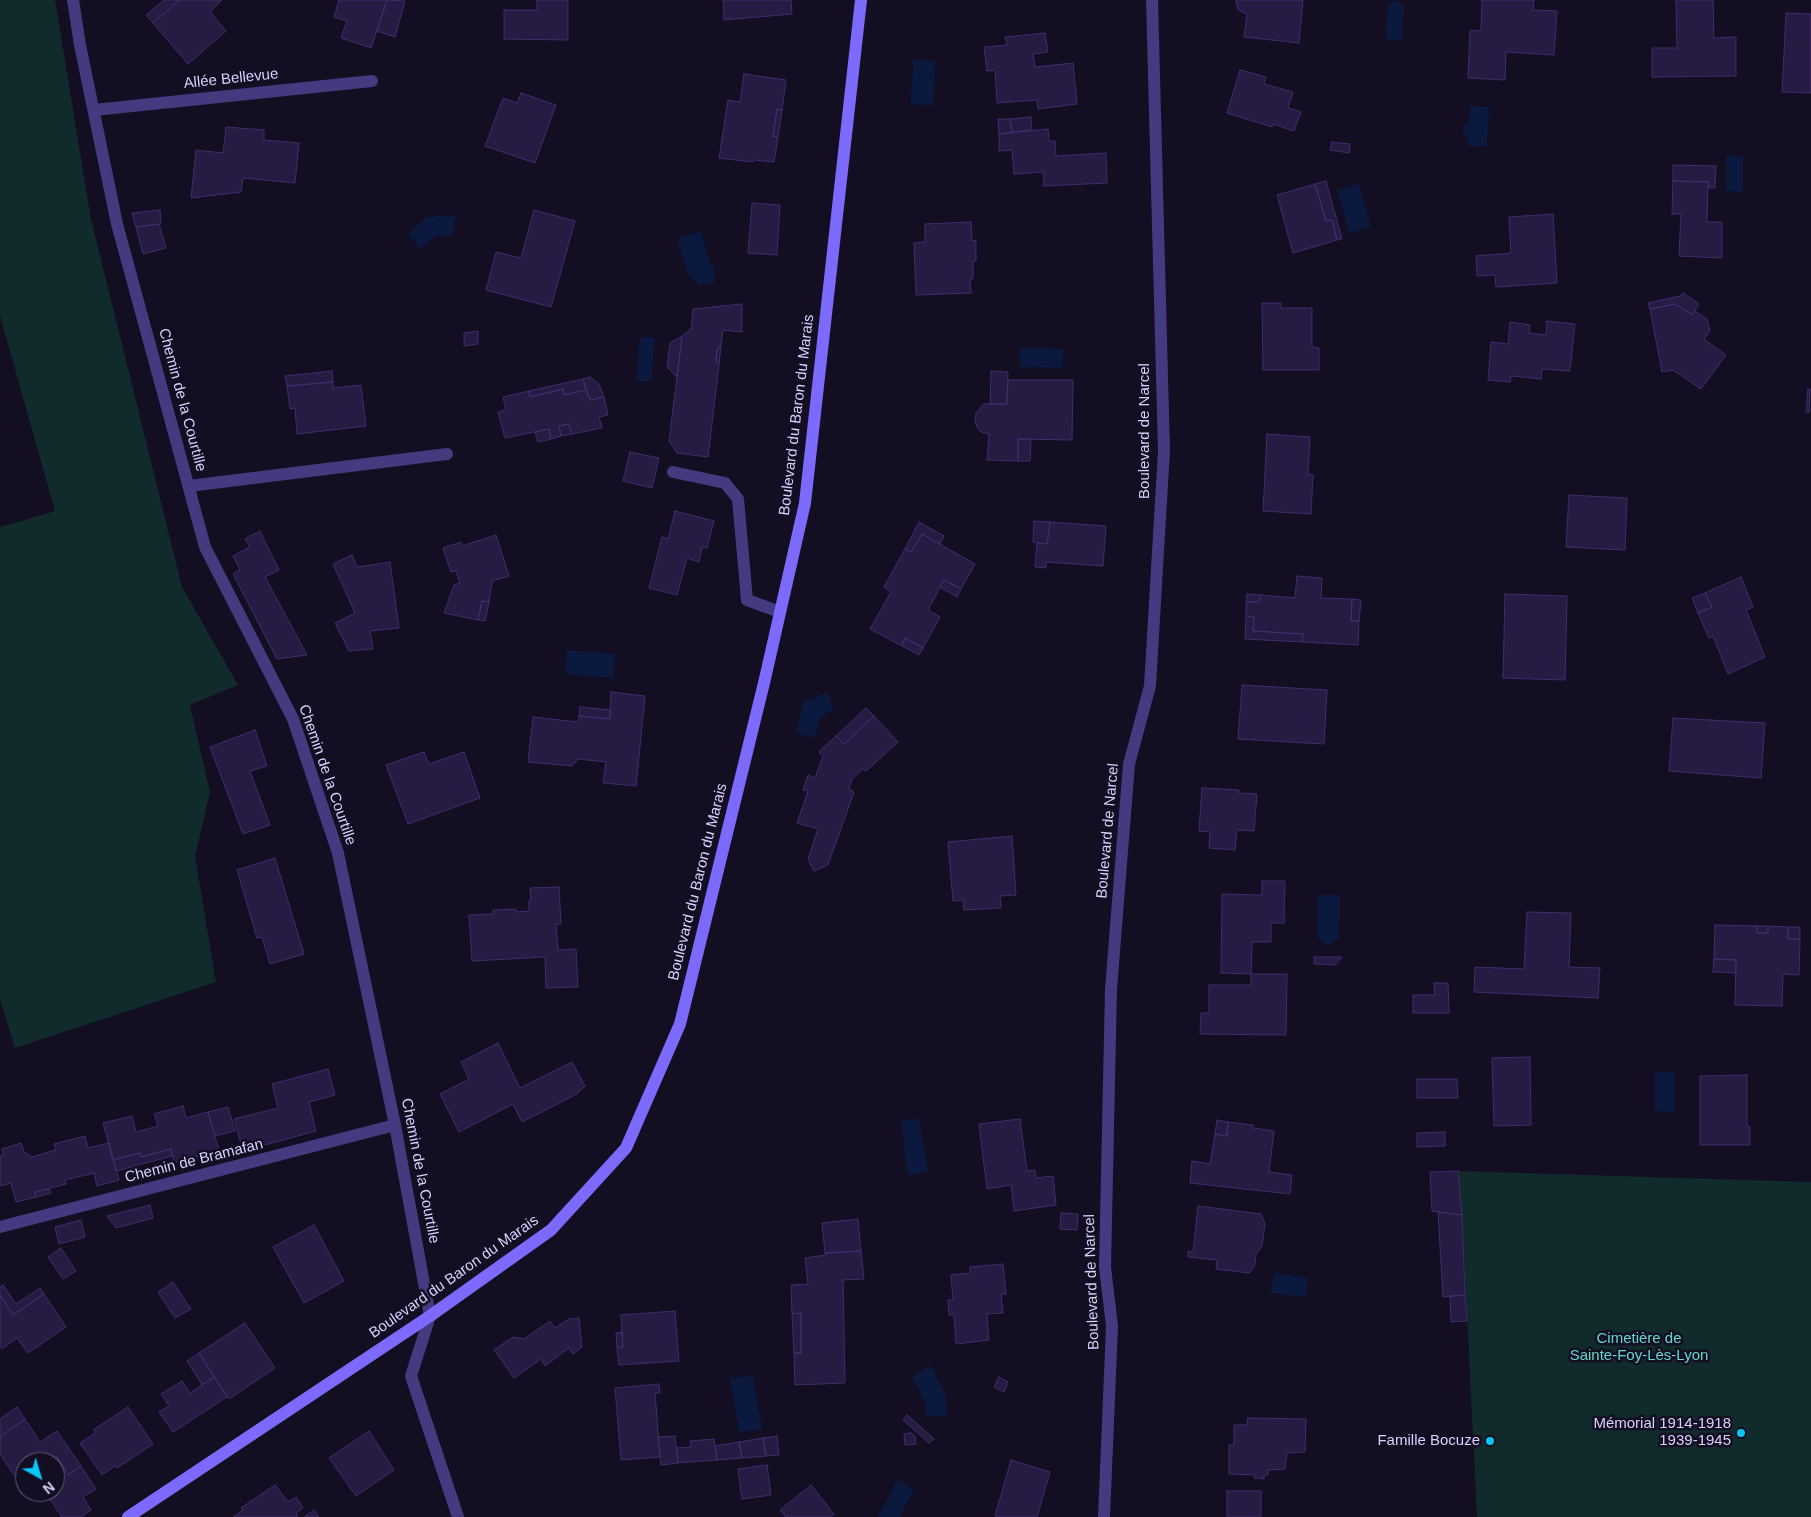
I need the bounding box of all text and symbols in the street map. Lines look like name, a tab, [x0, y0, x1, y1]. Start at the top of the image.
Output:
street label: Allée Bellevue	[183, 65, 279, 93]
street label: Boulevard du Baron du Marais	[776, 313, 818, 517]
street label: Chemin de la Courtille	[154, 326, 210, 474]
street label: Boulevard de Narcel	[1136, 363, 1154, 499]
street label: Chemin de la Courtille	[294, 702, 360, 848]
street label: Boulevard de Narcel	[1093, 763, 1123, 899]
street label: Boulevard du Baron du Marais	[665, 782, 731, 982]
street label: Chemin de la Courtille	[397, 1097, 443, 1245]
street label: Chemin de Bramafan	[123, 1135, 265, 1187]
street label: Boulevard du Baron du Marais	[366, 1212, 542, 1342]
street label: Boulevard de Narcel	[1081, 1214, 1103, 1350]
park label: Cimetière de Sainte-Foy-Lès-Lyon	[1570, 1330, 1708, 1365]
place label: Mémorial 1914-1918 1939-1945	[1593, 1415, 1731, 1450]
marker: Mémorial 1914-1918 1939-1945	[1735, 1427, 1747, 1439]
place label: Famille Bocuze	[1377, 1432, 1480, 1450]
marker: Famille Bocuze	[1484, 1435, 1496, 1447]
north arrow	[15, 1452, 65, 1502]
text: N	[40, 1478, 58, 1497]

